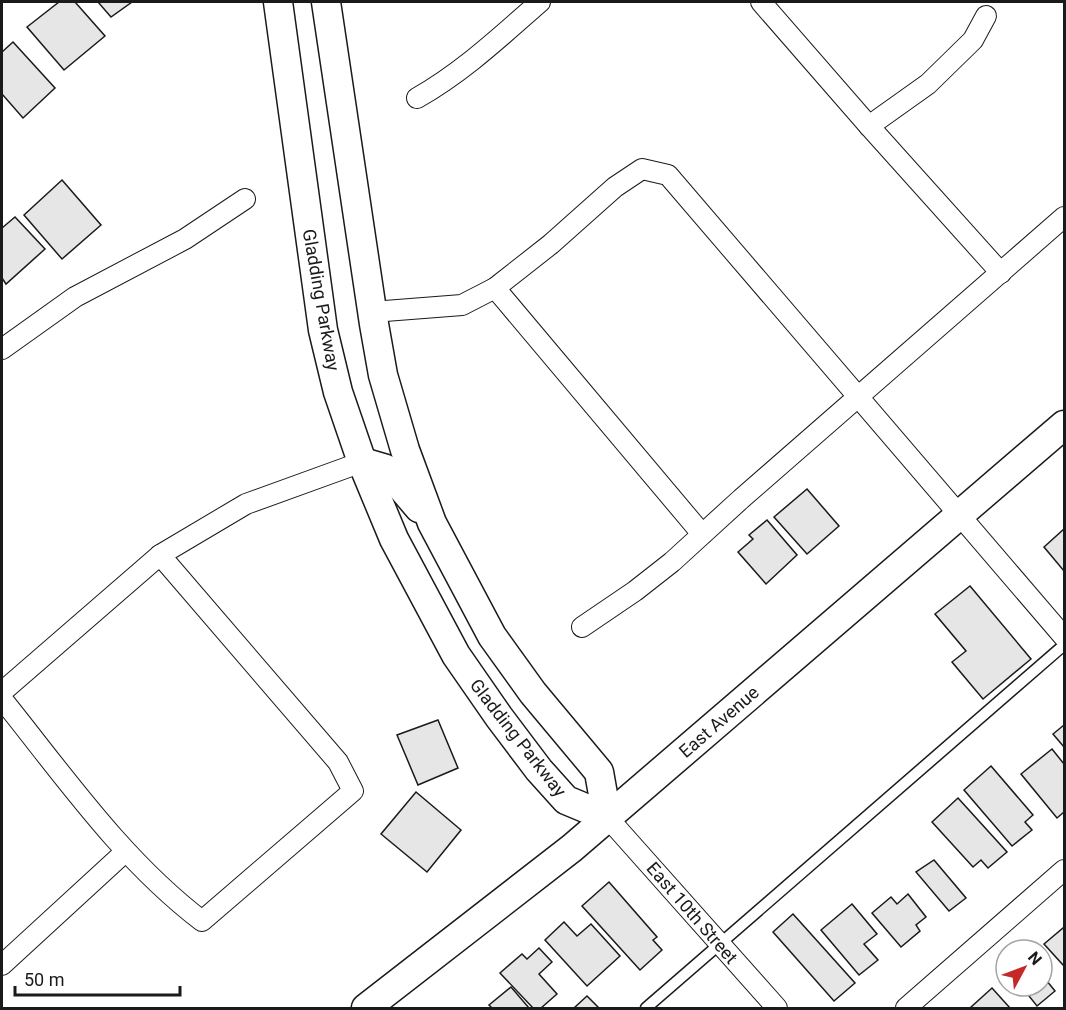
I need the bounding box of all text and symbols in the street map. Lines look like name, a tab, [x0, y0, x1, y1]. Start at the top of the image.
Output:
street label: Gladding Parkway	[299, 227, 344, 373]
street label: Gladding Parkway	[466, 675, 571, 801]
street label: East Avenue	[675, 681, 763, 762]
street label: East 10th Street	[643, 858, 742, 968]
north arrow	[994, 938, 1054, 998]
text: N	[1024, 948, 1046, 969]
scale bar	[15, 959, 180, 997]
text: 50 m	[24, 969, 64, 990]

